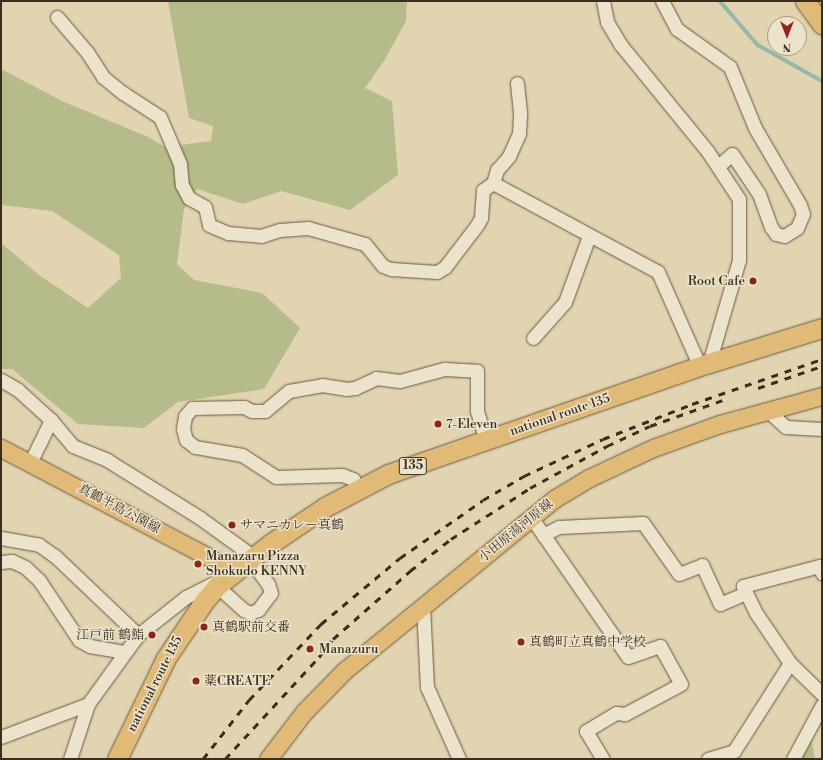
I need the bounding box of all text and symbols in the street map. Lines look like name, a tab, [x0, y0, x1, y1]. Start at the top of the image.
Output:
north arrow	[767, 16, 807, 56]
text: N	[783, 40, 791, 54]
place label: Root Cafe	[688, 273, 745, 289]
marker: Root Cafe	[748, 276, 758, 286]
street label: national route 135	[508, 390, 612, 440]
place label: 7-Eleven	[446, 416, 497, 432]
marker: 7-Eleven	[433, 419, 443, 429]
road number: 135	[398, 456, 428, 476]
street label: 真鶴半島公園線	[75, 481, 163, 537]
street label: 小田原湯河原線	[476, 496, 556, 566]
place label: サマニカレー真鶴	[240, 517, 344, 533]
marker: サマニカレー真鶴	[227, 520, 237, 530]
place label: Manazaru Pizza Shokudo KENNY	[206, 549, 307, 580]
marker: Manazaru Pizza Shokudo KENNY	[193, 559, 203, 569]
place label: 真鶴駅前交番	[212, 619, 290, 635]
marker: 真鶴駅前交番	[199, 622, 209, 632]
place label: 江戸前 鶴鮨	[76, 627, 144, 643]
marker: 江戸前 鶴鮨	[147, 630, 157, 640]
street label: national route 135	[124, 634, 186, 734]
place label: 真鶴町立真鶴中学校	[529, 634, 646, 650]
marker: 真鶴町立真鶴中学校	[516, 637, 526, 647]
place label: Manazuru	[319, 641, 378, 657]
marker: Manazuru	[304, 643, 316, 655]
place label: 薬CREATE	[204, 673, 271, 689]
marker: 薬CREATE	[191, 676, 201, 686]

